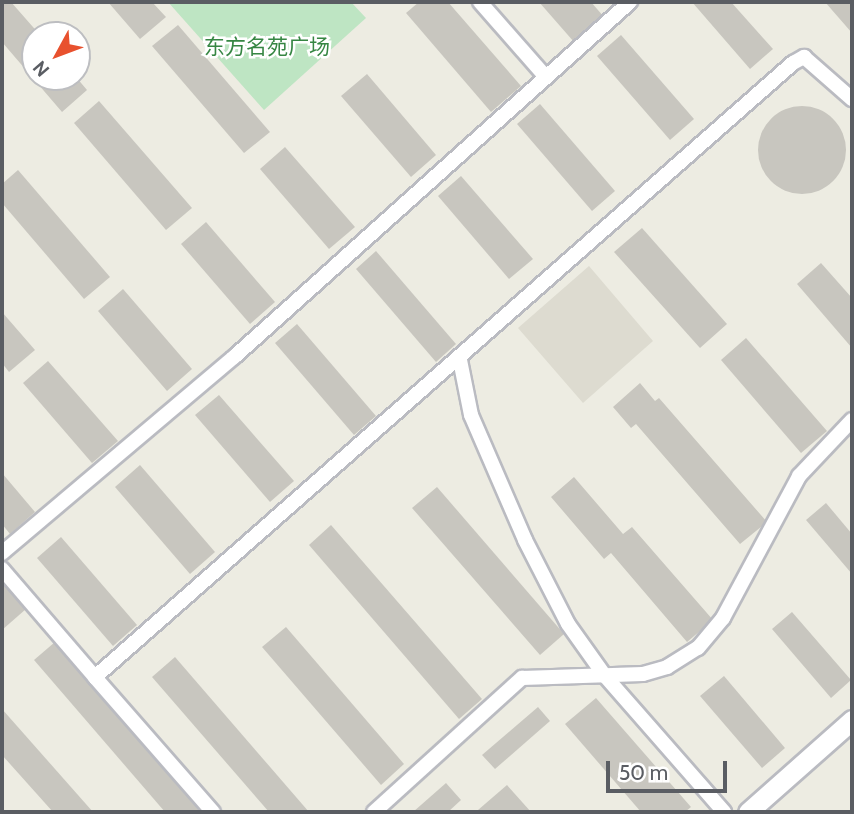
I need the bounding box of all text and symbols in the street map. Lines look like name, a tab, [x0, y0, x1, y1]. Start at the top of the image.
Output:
north arrow	[21, 21, 91, 91]
park label: 东方名苑广场	[204, 34, 330, 60]
text: N	[28, 56, 54, 81]
scale bar	[609, 748, 730, 792]
text: 50 m	[619, 760, 668, 785]

